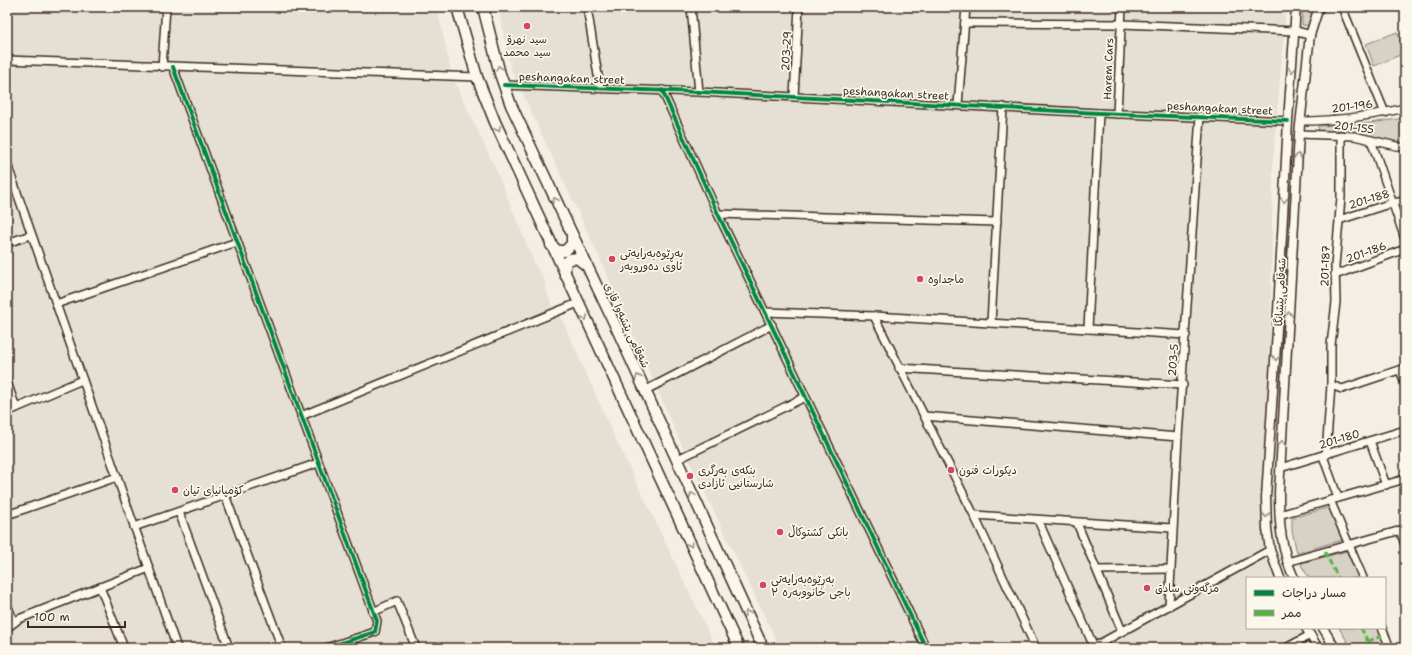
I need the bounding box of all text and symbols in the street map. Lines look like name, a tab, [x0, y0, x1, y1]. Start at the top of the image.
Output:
marker: سید نهرۆ سید محمد	[522, 21, 532, 31]
street label: 203-29	[778, 31, 795, 71]
place label: سید نهرۆ سید محمد	[503, 32, 551, 60]
street label: Harem Cars	[1100, 38, 1117, 100]
one-way arrow	[495, 65, 503, 71]
one-way arrow	[1287, 67, 1296, 73]
street label: peshangakan street	[519, 69, 625, 88]
street label: peshangakan street	[843, 83, 950, 104]
street label: 201-196	[1330, 96, 1374, 117]
street label: peshangakan street	[1167, 98, 1274, 119]
street label: 201-155	[1333, 118, 1375, 137]
one-way arrow	[493, 125, 501, 132]
one-way arrow	[1294, 153, 1302, 159]
street label: 201-188	[1347, 186, 1392, 213]
one-way arrow	[552, 197, 560, 204]
one-way arrow	[1280, 197, 1288, 203]
street label: 201-186	[1344, 238, 1389, 267]
street label: 201-187	[1317, 245, 1334, 287]
place label: بەڕێوەبەرایەتی ئاوی دەوروبەر	[619, 246, 684, 274]
marker: بەڕێوەبەرایەتی ئاوی دەوروبەر	[607, 254, 617, 264]
street label: شەقامی پێشانگا	[1271, 257, 1290, 327]
place label: ماجداوە	[928, 272, 964, 287]
marker: ماجداوە	[915, 274, 925, 284]
street label: شەقامی پێشەوا قازی	[600, 280, 653, 370]
one-way arrow	[1285, 311, 1294, 317]
one-way arrow	[580, 314, 588, 322]
street label: 203-5	[1165, 343, 1182, 377]
one-way arrow	[1271, 355, 1280, 361]
one-way arrow	[635, 373, 643, 381]
street label: 201-180	[1317, 426, 1362, 453]
one-way arrow	[1277, 440, 1286, 447]
place label: بنکەی بەرگری شارستانیی ئازادی	[698, 463, 774, 491]
place label: ديكورات فنون	[959, 463, 1017, 478]
marker: ديكورات فنون	[946, 465, 956, 475]
marker: بنکەی بەرگری شارستانیی ئازادی	[685, 471, 695, 481]
place label: كۆمپانیای تیان	[183, 483, 244, 498]
marker: كۆمپانیای تیان	[170, 485, 180, 495]
one-way arrow	[689, 491, 697, 499]
one-way arrow	[1262, 512, 1270, 518]
place label: بانكی كشتوكاڵ	[788, 524, 849, 540]
marker: بانكی كشتوكاڵ	[775, 527, 785, 537]
one-way arrow	[685, 540, 693, 548]
place label: بەڕێوەبەرایەتی باجی خانووبەرە ٣	[771, 572, 851, 600]
legend	[1246, 577, 1386, 629]
marker: بەڕێوەبەرایەتی باجی خانووبەرە ٣	[758, 580, 768, 590]
place label: مزگەوتی سادق	[1155, 581, 1219, 596]
marker: مزگەوتی سادق	[1142, 583, 1152, 593]
text: مسار دراجات	[1282, 585, 1346, 601]
scale bar	[28, 603, 125, 629]
text: ممر	[1281, 605, 1301, 621]
text: 100 m	[34, 609, 70, 625]
one-way arrow	[744, 609, 752, 617]

